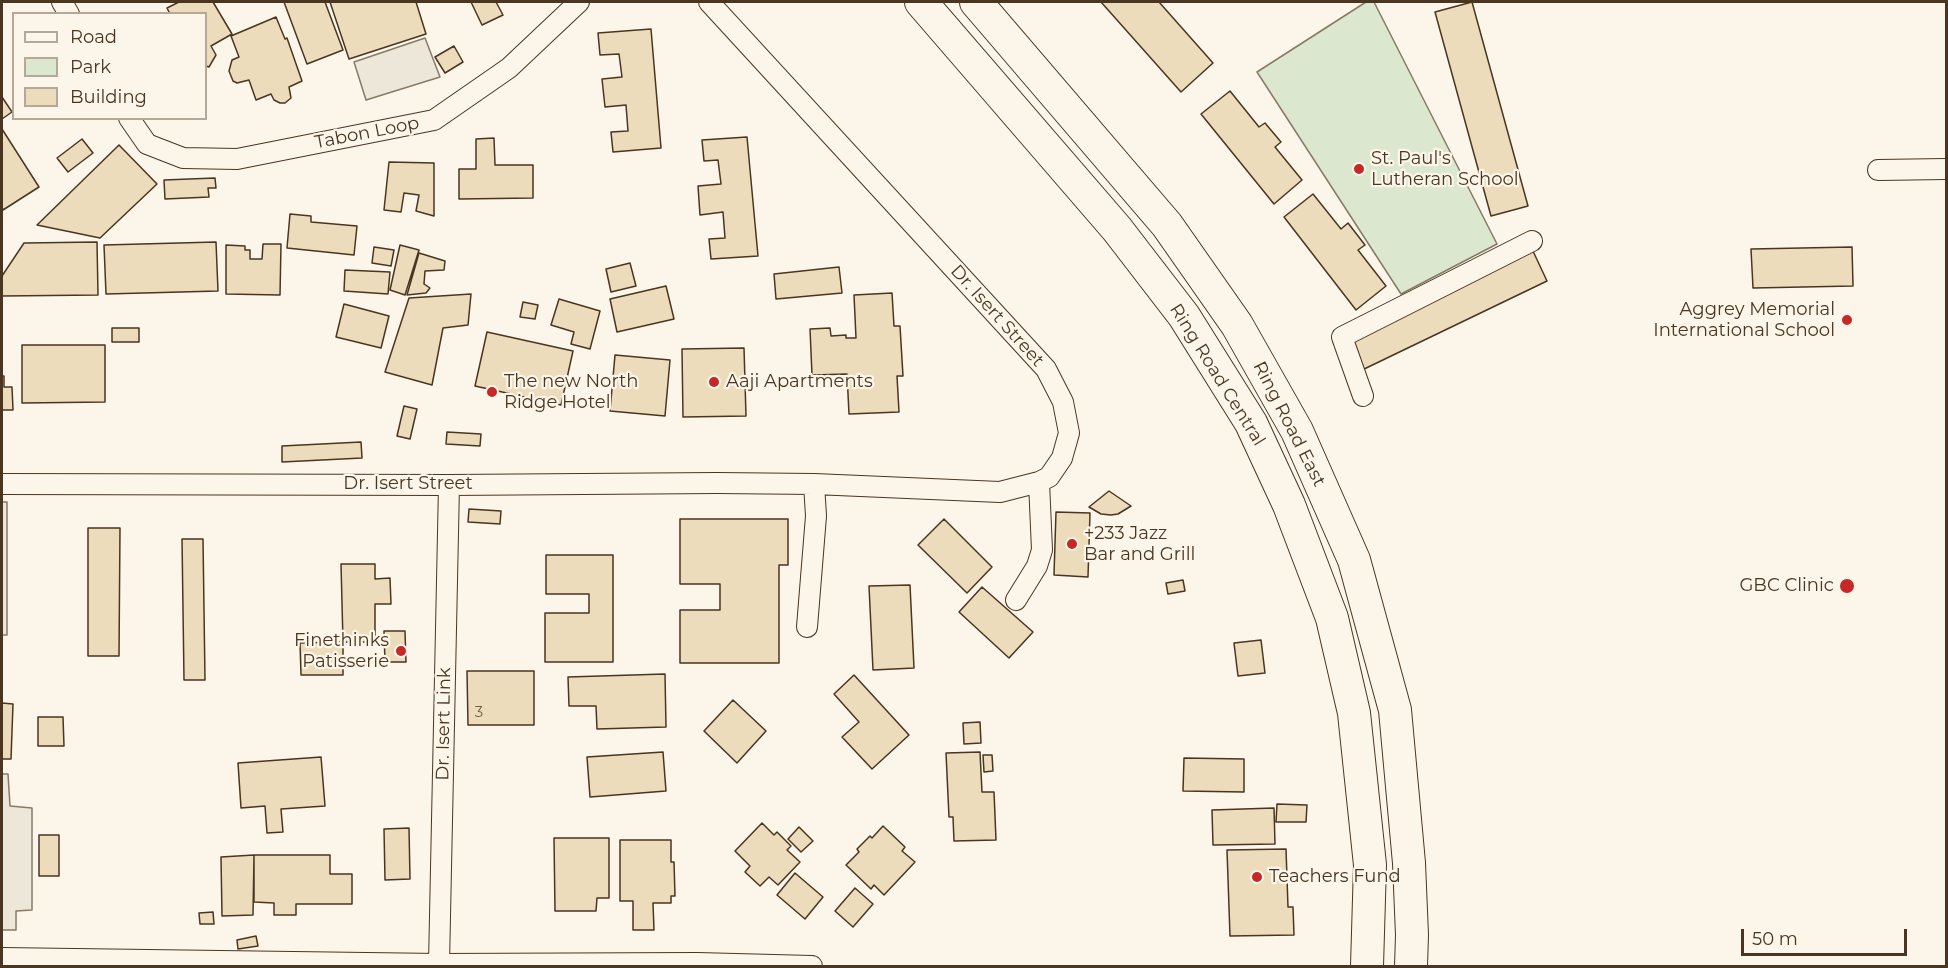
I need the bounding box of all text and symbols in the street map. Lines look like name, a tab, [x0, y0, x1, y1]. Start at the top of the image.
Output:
legend	[12, 12, 207, 120]
text: Road	[70, 26, 117, 48]
text: Park	[70, 56, 111, 78]
text: Building	[70, 86, 147, 108]
street label: Tabon Loop	[313, 112, 421, 154]
place label: St. Paul's Lutheran School	[1371, 148, 1519, 190]
marker: St. Paul's Lutheran School	[1352, 162, 1366, 176]
street label: Dr. Isert Street	[946, 261, 1048, 371]
place label: Aggrey Memorial International School	[1653, 299, 1835, 342]
street label: Ring Road Central	[1165, 300, 1269, 450]
marker: Aggrey Memorial International School	[1840, 313, 1854, 327]
street label: Ring Road East	[1248, 358, 1330, 490]
place label: The new North Ridge Hotel	[504, 371, 638, 413]
place label: Aaji Apartments	[726, 371, 873, 393]
marker: Aaji Apartments	[707, 375, 721, 389]
marker: The new North Ridge Hotel	[485, 385, 499, 399]
street label: Dr. Isert Street	[343, 473, 473, 495]
place label: +233 Jazz Bar and Grill	[1084, 523, 1195, 566]
marker: +233 Jazz Bar and Grill	[1065, 537, 1079, 551]
place label: GBC Clinic	[1739, 575, 1834, 597]
marker: GBC Clinic	[1838, 577, 1856, 595]
place label: Finethinks Patisserie	[294, 630, 389, 672]
marker: Finethinks Patisserie	[394, 644, 408, 658]
street label: Dr. Isert Link	[432, 667, 456, 781]
house number: 3	[475, 704, 483, 722]
place label: Teachers Fund	[1269, 866, 1401, 888]
marker: Teachers Fund	[1250, 870, 1264, 884]
scale bar	[1744, 917, 1910, 955]
text: 50 m	[1752, 928, 1798, 950]

